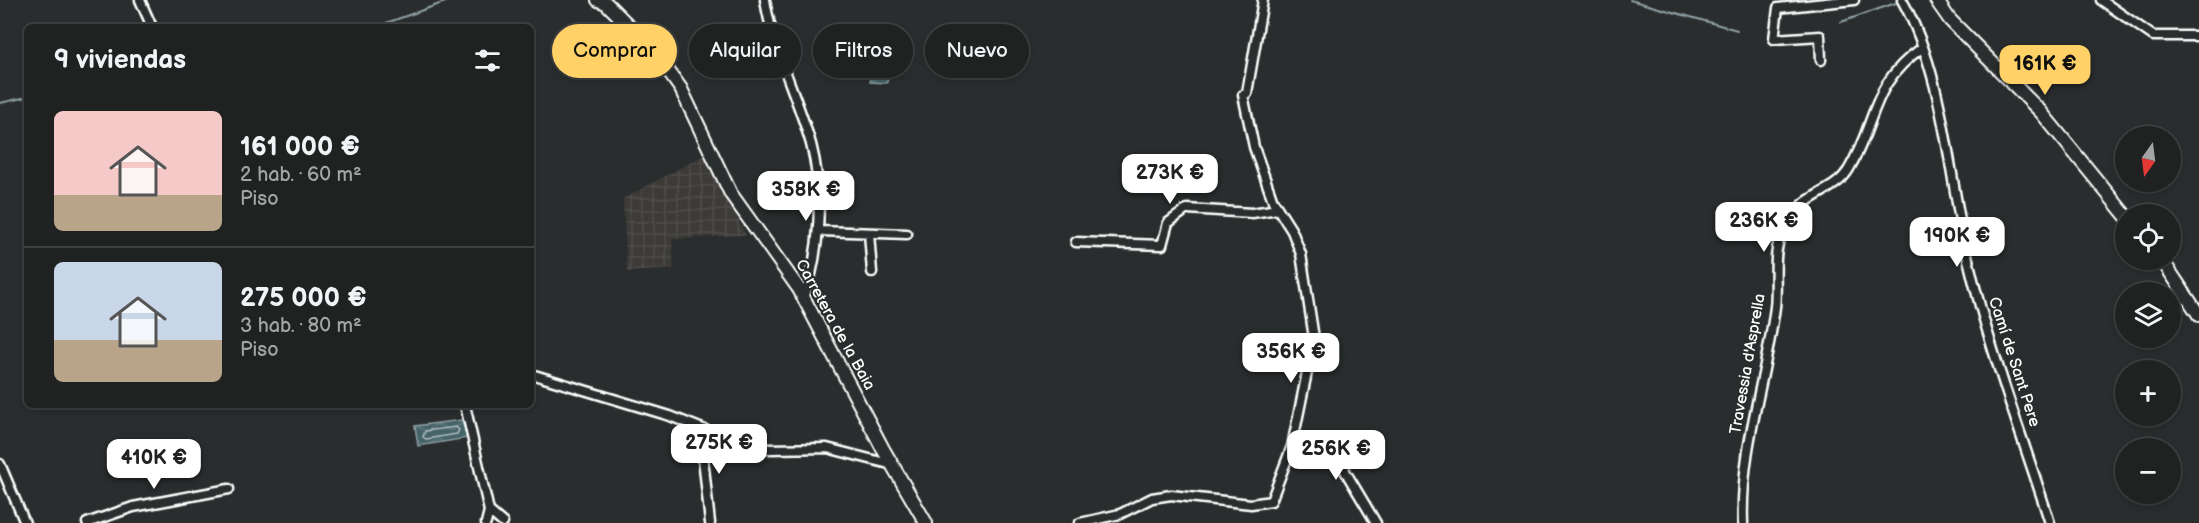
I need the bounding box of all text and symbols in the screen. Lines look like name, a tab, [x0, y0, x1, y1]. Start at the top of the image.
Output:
chip: Comprar	[552, 24, 677, 78]
chip: Alquilar	[689, 24, 801, 78]
chip: Filtros	[813, 24, 913, 78]
chip: Nuevo	[925, 24, 1029, 78]
icon: filters	[471, 44, 504, 77]
text: 9 viviendas	[54, 45, 186, 76]
pin: 161K €	[1996, 45, 2094, 96]
text: 161K €	[2013, 52, 2077, 76]
north arrow	[2115, 126, 2181, 192]
map controls	[2115, 126, 2181, 504]
text: 161 000 €	[240, 132, 360, 163]
icon: home	[102, 135, 174, 207]
pin: 273K €	[1121, 154, 1219, 205]
text: 273K €	[1136, 161, 1204, 185]
text: 2 hab. · 60 m²	[240, 163, 362, 187]
pin: 358K €	[757, 171, 855, 222]
text: 358K €	[771, 178, 841, 202]
text: Piso	[240, 187, 279, 211]
pin: 236K €	[1715, 202, 1813, 253]
button: locate	[2115, 204, 2181, 270]
text: 236K €	[1729, 209, 1799, 233]
pin: 190K €	[1908, 217, 2006, 268]
text: 190K €	[1924, 224, 1990, 248]
street label: Carretera de la Baia	[791, 256, 879, 394]
button: layers	[2115, 282, 2181, 348]
text: 275 000 €	[240, 283, 367, 314]
icon: home	[102, 286, 174, 358]
street label: Travessia d'Asprella	[1726, 292, 1770, 436]
street label: Camí de Sant Pere	[1984, 295, 2044, 430]
text: 3 hab. · 80 m²	[240, 314, 362, 338]
pin: 356K €	[1242, 333, 1340, 384]
text: Piso	[240, 338, 279, 362]
text: 356K €	[1256, 340, 1326, 364]
button: +	[2115, 360, 2181, 426]
pin: 275K €	[670, 424, 768, 475]
pin: 256K €	[1287, 430, 1385, 481]
text: 275K €	[685, 431, 753, 455]
text: 256K €	[1301, 437, 1371, 461]
button: −	[2115, 438, 2181, 504]
pin: 410K €	[105, 439, 203, 490]
text: 410K €	[121, 446, 187, 470]

